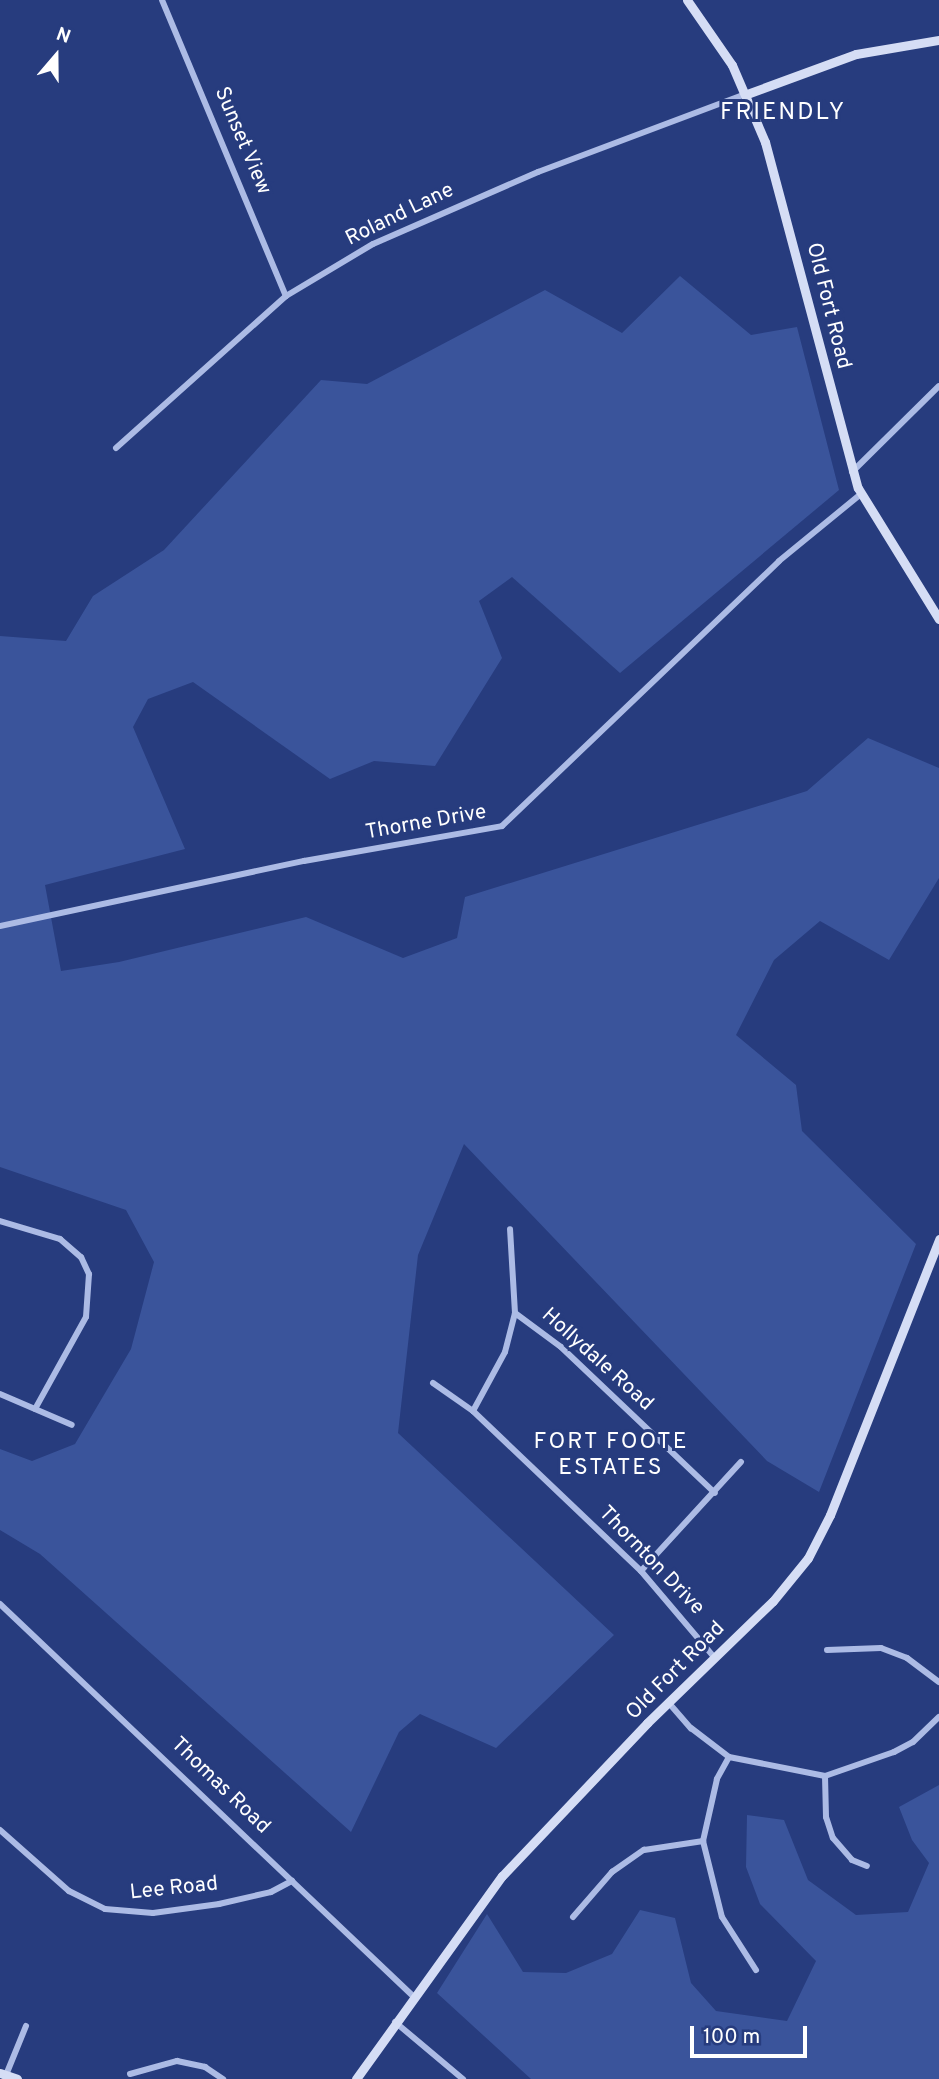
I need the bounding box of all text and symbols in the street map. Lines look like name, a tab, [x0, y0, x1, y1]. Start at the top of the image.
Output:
north arrow	[21, 21, 91, 91]
text: N	[53, 23, 74, 50]
street label: Sunset View	[208, 83, 276, 199]
district label: FRIENDLY	[721, 100, 845, 128]
street label: Roland Lane	[342, 178, 458, 252]
street label: Old Fort Road	[800, 240, 856, 372]
street label: Thorne Drive	[364, 800, 488, 846]
street label: Hollydale Road	[536, 1303, 658, 1417]
district label: FORT FOOTE ESTATES	[534, 1429, 688, 1483]
street label: Thornton Drive	[593, 1501, 709, 1621]
street label: Old Fort Road	[621, 1616, 731, 1726]
street label: Thomas Road	[165, 1732, 275, 1840]
street label: Lee Road	[129, 1872, 219, 1906]
scale bar	[694, 2012, 811, 2056]
text: 100 m	[703, 2024, 760, 2051]

